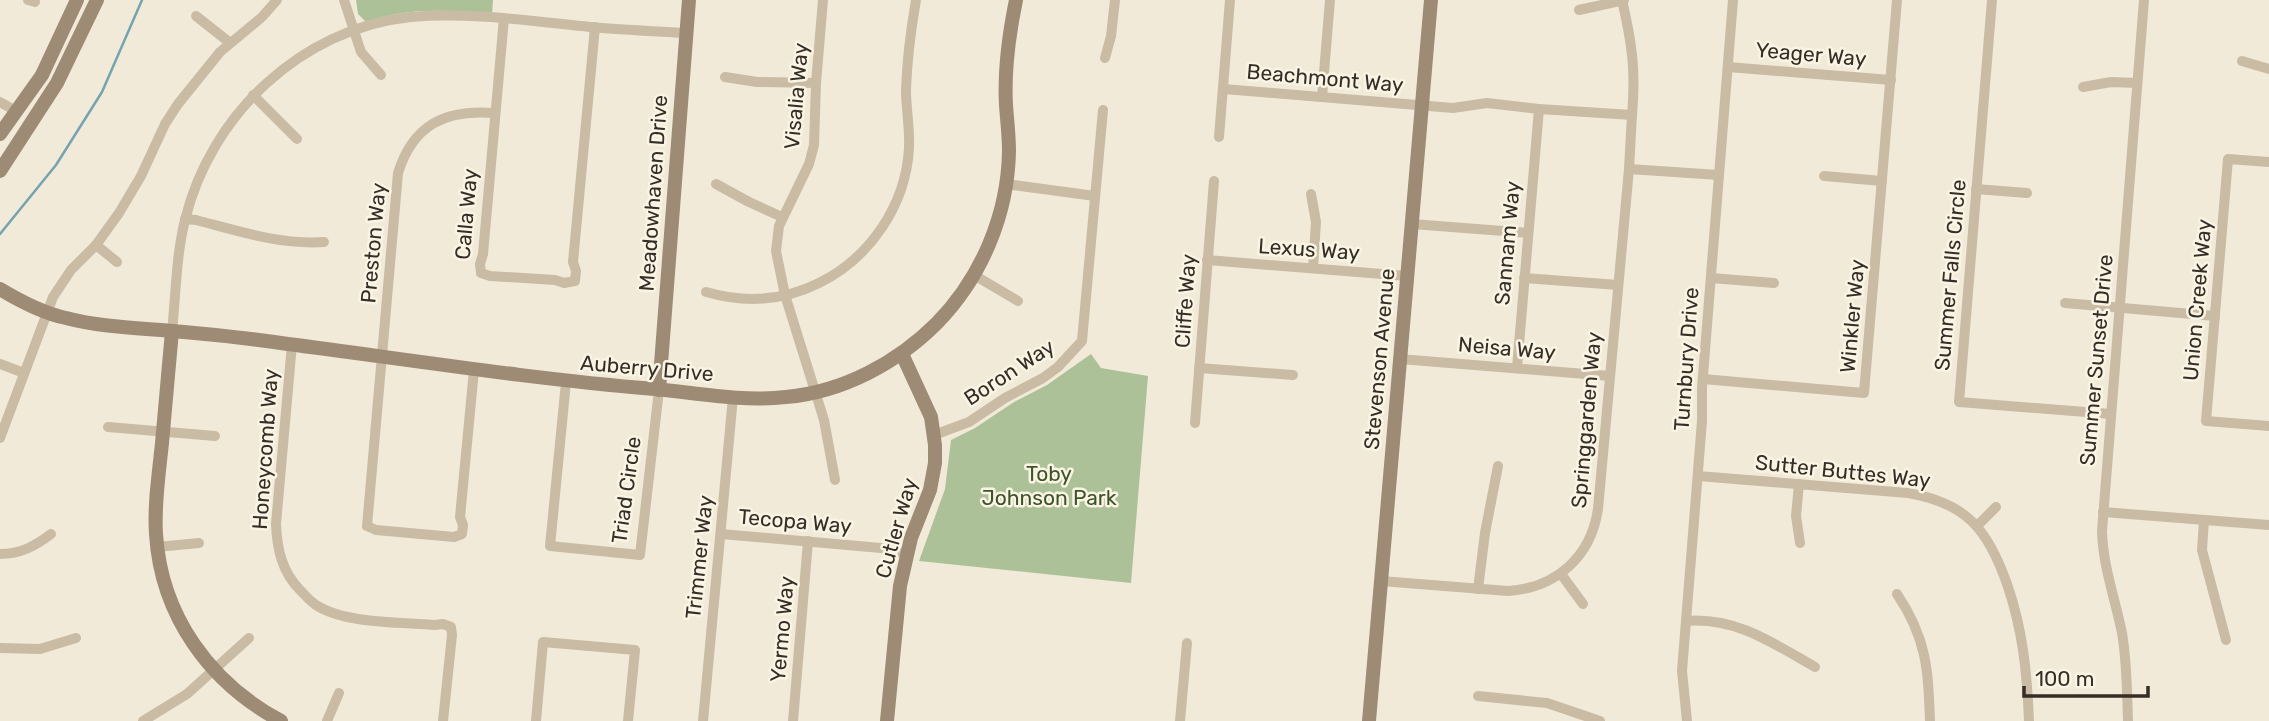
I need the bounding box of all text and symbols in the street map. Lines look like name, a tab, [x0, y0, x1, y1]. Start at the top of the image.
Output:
street label: Yeager Way	[1755, 37, 1868, 71]
street label: Visalia Way	[779, 41, 813, 150]
street label: Beachmont Way	[1246, 59, 1405, 97]
street label: Meadowhaven Drive	[634, 94, 672, 292]
street label: Calla Way	[450, 167, 482, 261]
street label: Summer Falls Circle	[1929, 178, 1971, 372]
street label: Sannam Way	[1489, 180, 1525, 306]
street label: Preston Way	[355, 181, 391, 304]
street label: Union Creek Way	[2177, 218, 2217, 382]
street label: Lexus Way	[1257, 233, 1361, 265]
street label: Cliffe Way	[1169, 253, 1201, 349]
street label: Summer Sunset Drive	[2074, 253, 2118, 467]
street label: Winkler Way	[1835, 258, 1869, 374]
street label: Stevenson Avenue	[1359, 267, 1399, 451]
street label: Turnbury Drive	[1669, 286, 1703, 432]
street label: Springgarden Way	[1566, 330, 1606, 509]
street label: Neisa Way	[1457, 331, 1557, 365]
street label: Boron Way	[959, 333, 1059, 410]
street label: Auberry Drive	[579, 350, 715, 386]
street label: Honeycomb Way	[247, 367, 283, 530]
street label: Triad Circle	[606, 435, 646, 545]
street label: Sutter Buttes Way	[1754, 449, 1932, 493]
park label: Toby Johnson Park	[981, 461, 1117, 510]
street label: Cutler Way	[870, 475, 922, 581]
street label: Trimmer Way	[680, 494, 718, 620]
street label: Tecopa Way	[737, 504, 853, 538]
street label: Yermo Way	[765, 575, 799, 683]
scale bar	[2024, 654, 2148, 698]
text: 100 m	[2035, 666, 2094, 691]

